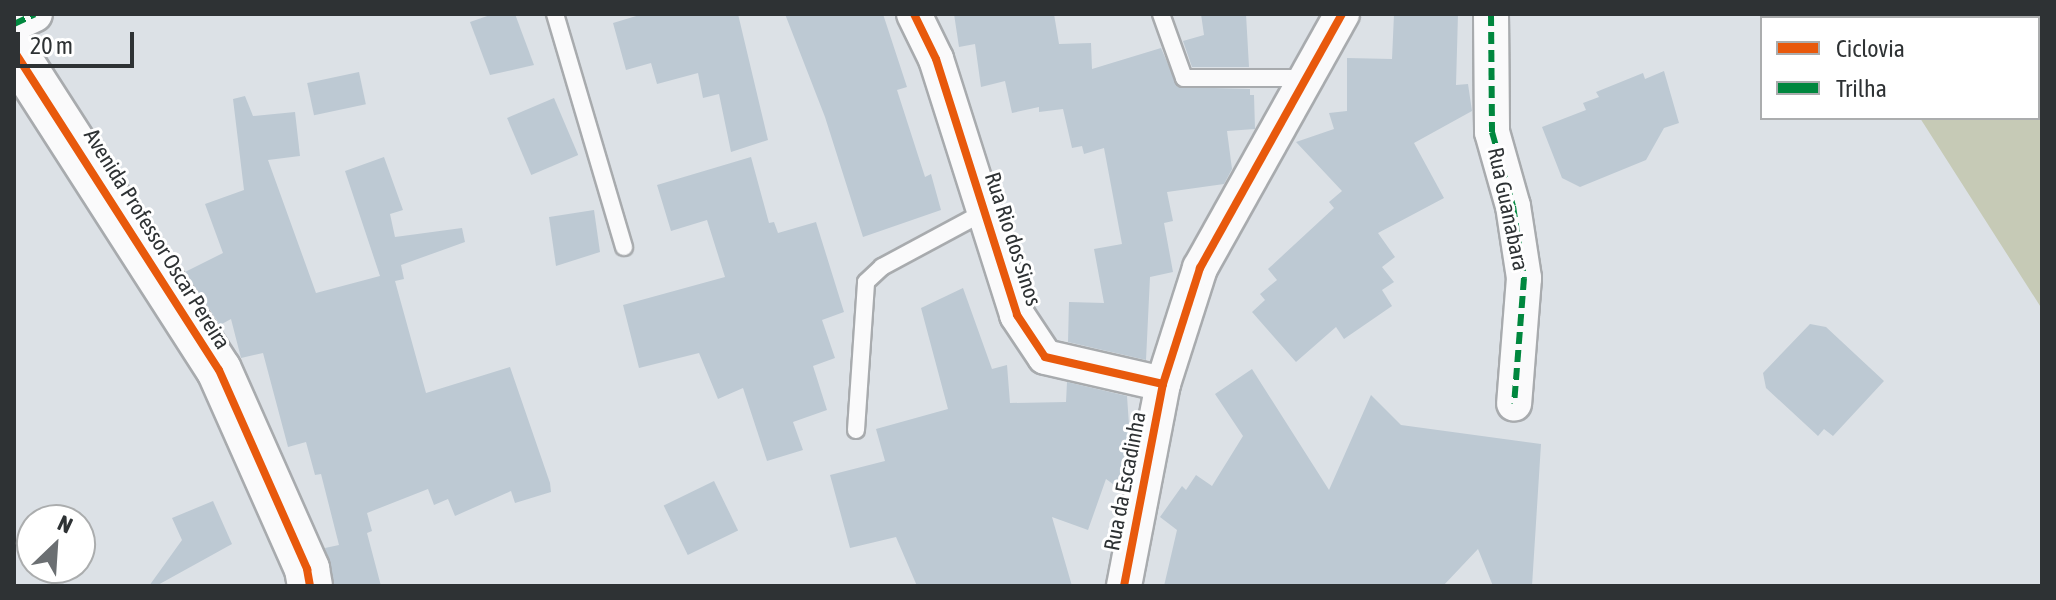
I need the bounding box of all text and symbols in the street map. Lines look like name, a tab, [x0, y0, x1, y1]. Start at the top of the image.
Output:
scale bar	[20, 16, 138, 66]
legend	[1760, 16, 2040, 120]
text: 20 m	[30, 32, 73, 59]
text: Ciclovia	[1836, 35, 1905, 62]
text: Trilha	[1836, 75, 1887, 102]
street label: Avenida Professor Oscar Pereira	[78, 124, 236, 354]
street label: Rua Guanabara	[1482, 145, 1534, 273]
street label: Rua Rio dos Sinos	[979, 169, 1047, 309]
street label: Rua da Escadinha	[1099, 409, 1151, 553]
north arrow	[16, 504, 96, 584]
text: N	[54, 510, 77, 539]

